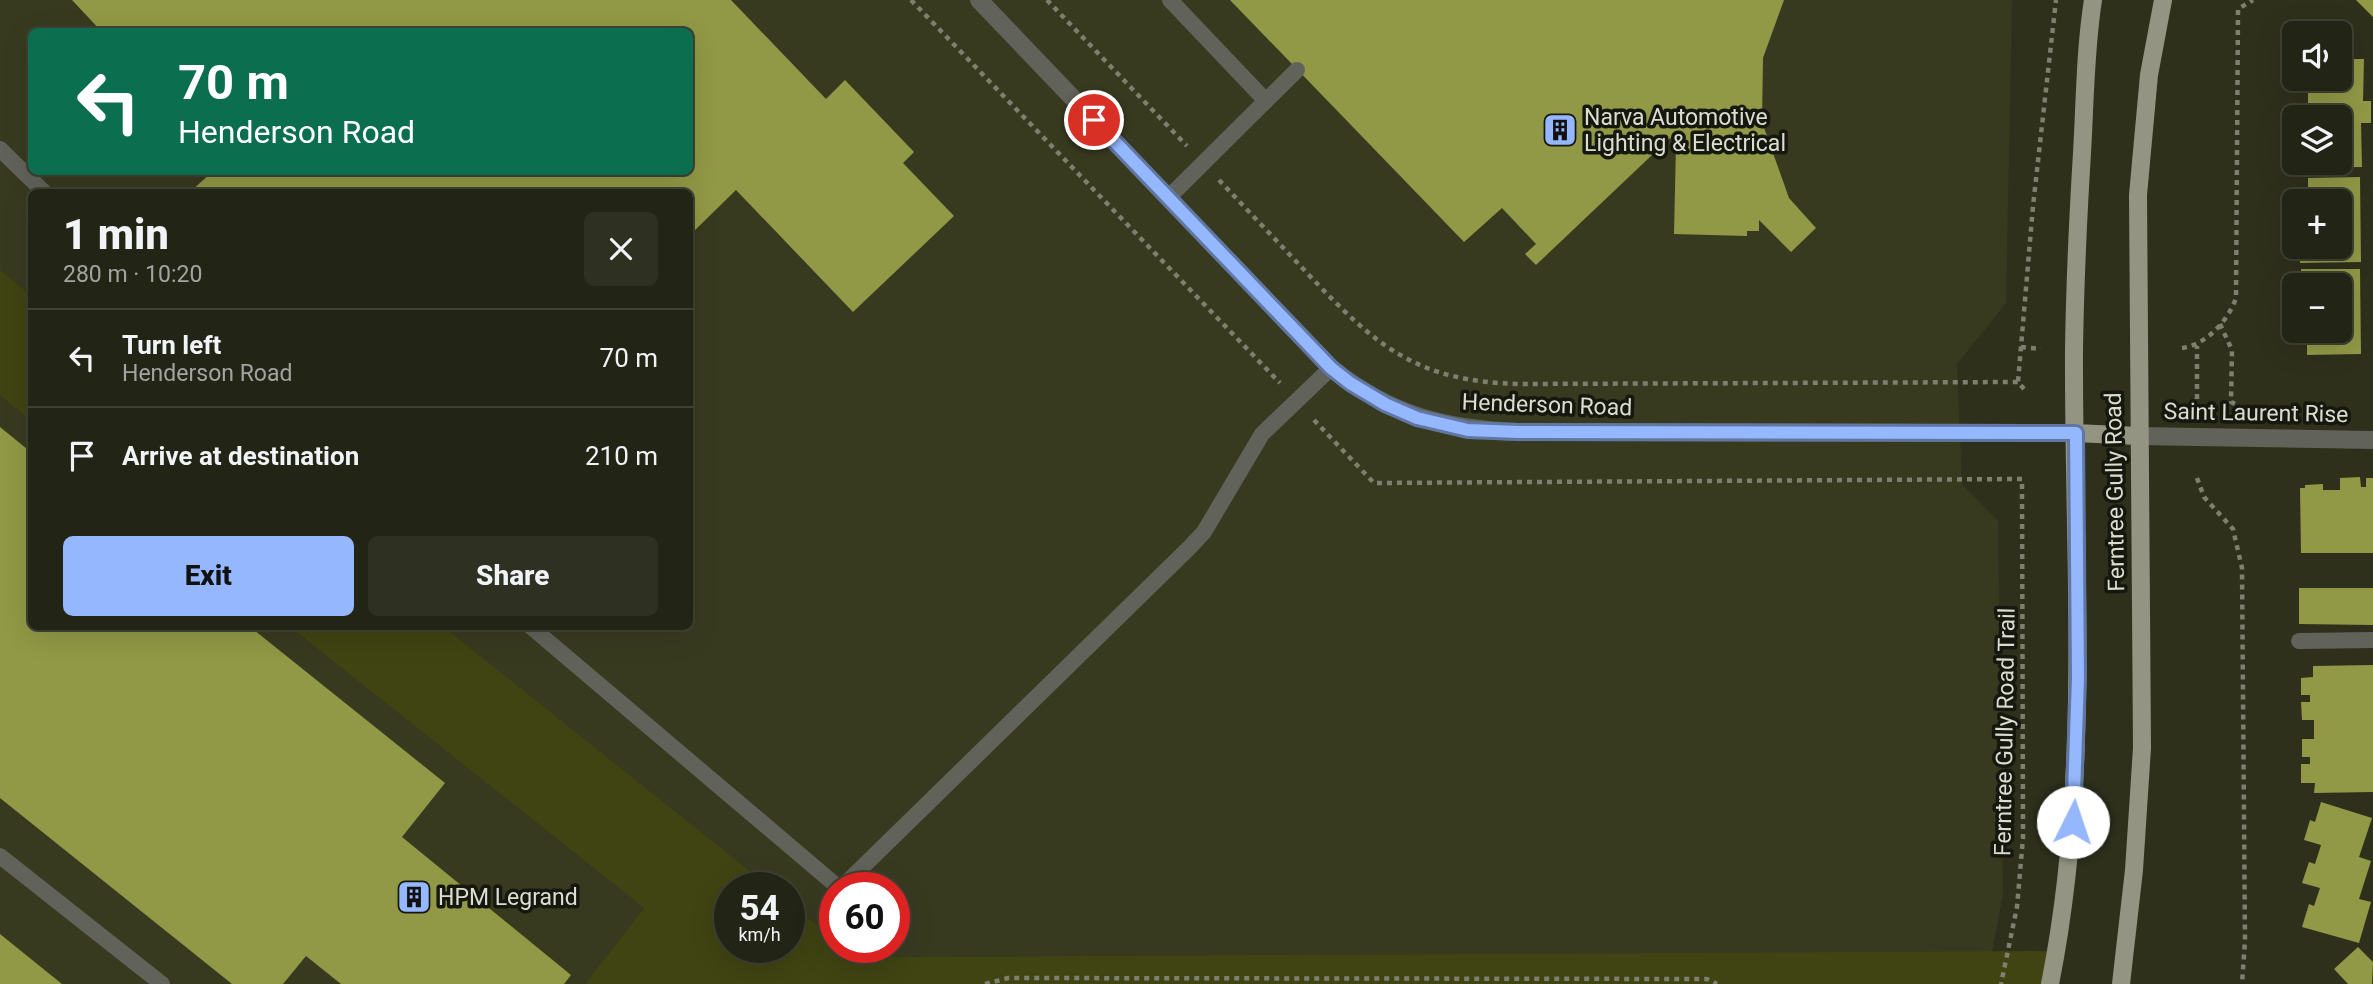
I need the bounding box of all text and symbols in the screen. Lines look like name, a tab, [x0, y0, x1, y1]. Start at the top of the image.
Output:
map controls	[2282, 21, 2352, 343]
button: sound	[2282, 21, 2352, 91]
text: 70 m	[178, 54, 289, 111]
icon: left	[63, 56, 154, 147]
pin	[1064, 90, 1124, 150]
icon: arrive	[1075, 101, 1113, 139]
place label: Narva Automotive Lighting & Electrical	[1584, 104, 1786, 157]
button: layers	[2282, 105, 2352, 175]
building icon: Narva Automotive Lighting & Electrical	[1541, 111, 1579, 149]
text: Henderson Road	[178, 113, 415, 151]
button: +	[2282, 189, 2352, 259]
text: 1 min	[63, 210, 169, 259]
button: close	[584, 212, 658, 286]
text: 280 m · 10:20	[63, 261, 202, 288]
button: −	[2282, 273, 2352, 343]
text: Turn left	[122, 330, 221, 360]
icon: left	[63, 339, 101, 377]
text: 70 m	[600, 343, 658, 373]
text: Henderson Road	[122, 360, 292, 387]
street label: Henderson Road	[1461, 389, 1633, 421]
street label: Ferntree Gully Road	[2100, 392, 2130, 592]
street label: Saint Laurent Rise	[2163, 398, 2349, 428]
icon: arrive	[63, 437, 101, 475]
text: Arrive at destination	[122, 441, 359, 471]
text: 210 m	[585, 441, 658, 471]
button: Exit	[63, 536, 354, 616]
button: Share	[368, 536, 658, 616]
street label: Ferntree Gully Road Trail	[1989, 608, 2021, 856]
position arrow	[2036, 785, 2110, 859]
speed limit sign: 60	[819, 872, 910, 963]
building icon: HPM Legrand	[395, 878, 433, 916]
place label: HPM Legrand	[438, 884, 578, 911]
text: 54	[739, 888, 780, 929]
text: km/h	[738, 924, 781, 945]

